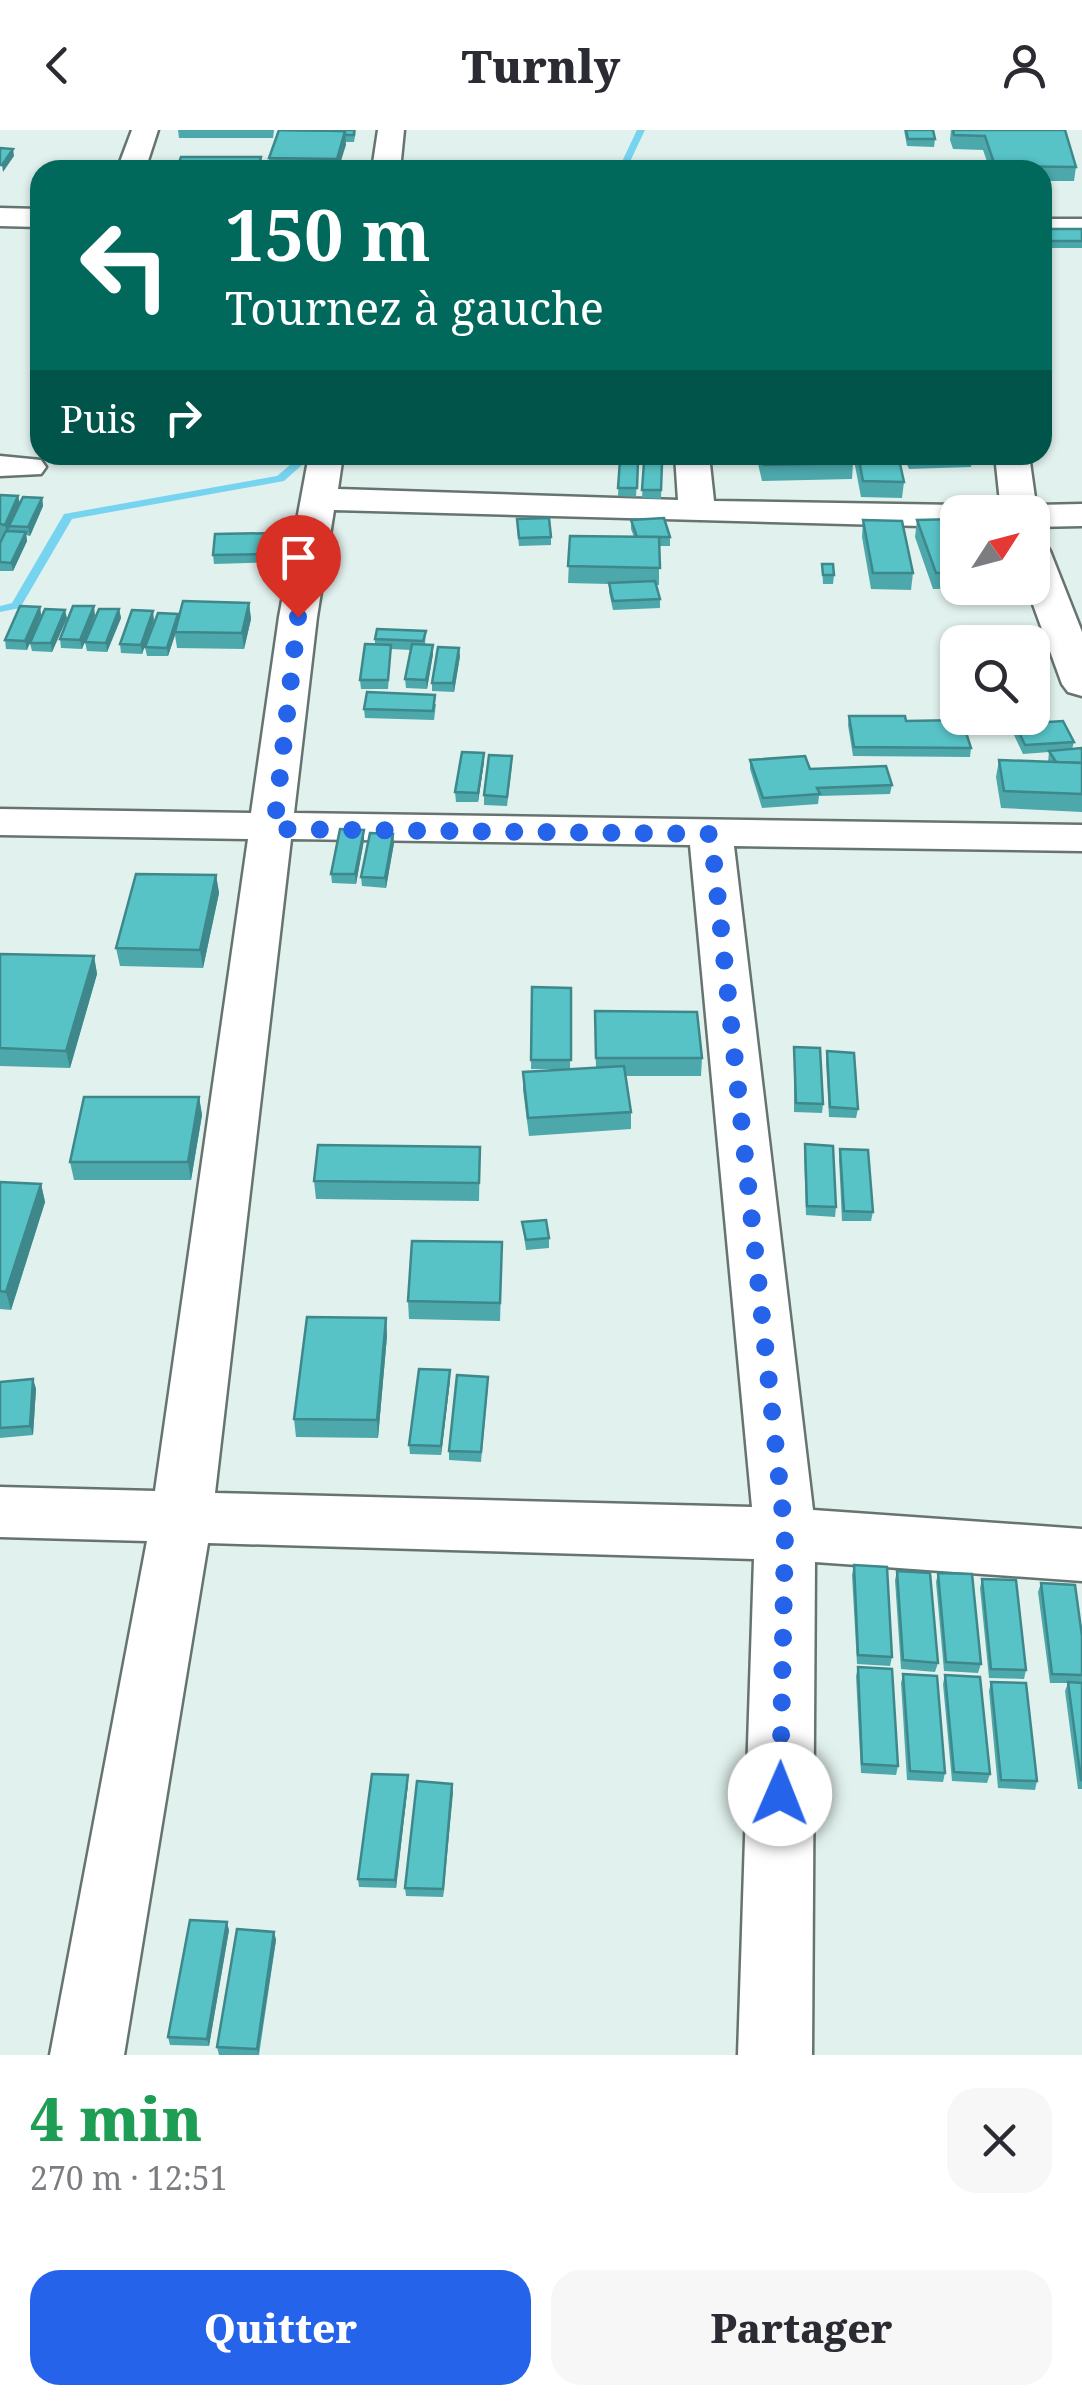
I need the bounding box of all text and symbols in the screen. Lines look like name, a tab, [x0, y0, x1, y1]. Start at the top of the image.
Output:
text: Turnly	[462, 35, 620, 96]
icon: back	[30, 38, 85, 93]
icon: person	[997, 38, 1052, 93]
text: 150 m	[225, 186, 431, 282]
icon: left	[60, 200, 190, 330]
text: Tournez à gauche	[225, 277, 604, 338]
icon: right	[156, 390, 211, 445]
text: Puis	[60, 392, 136, 444]
north arrow	[940, 495, 1050, 605]
map controls	[940, 495, 1050, 735]
pin	[256, 515, 341, 618]
icon: arrive	[271, 530, 326, 585]
button: search	[940, 625, 1050, 735]
position arrow	[728, 1742, 832, 1846]
text: 4 min	[30, 2077, 202, 2159]
button: close	[947, 2088, 1052, 2193]
text: 270 m · 12:51	[30, 2156, 228, 2199]
button: Quitter	[30, 2270, 531, 2385]
button: Partager	[551, 2270, 1052, 2385]

